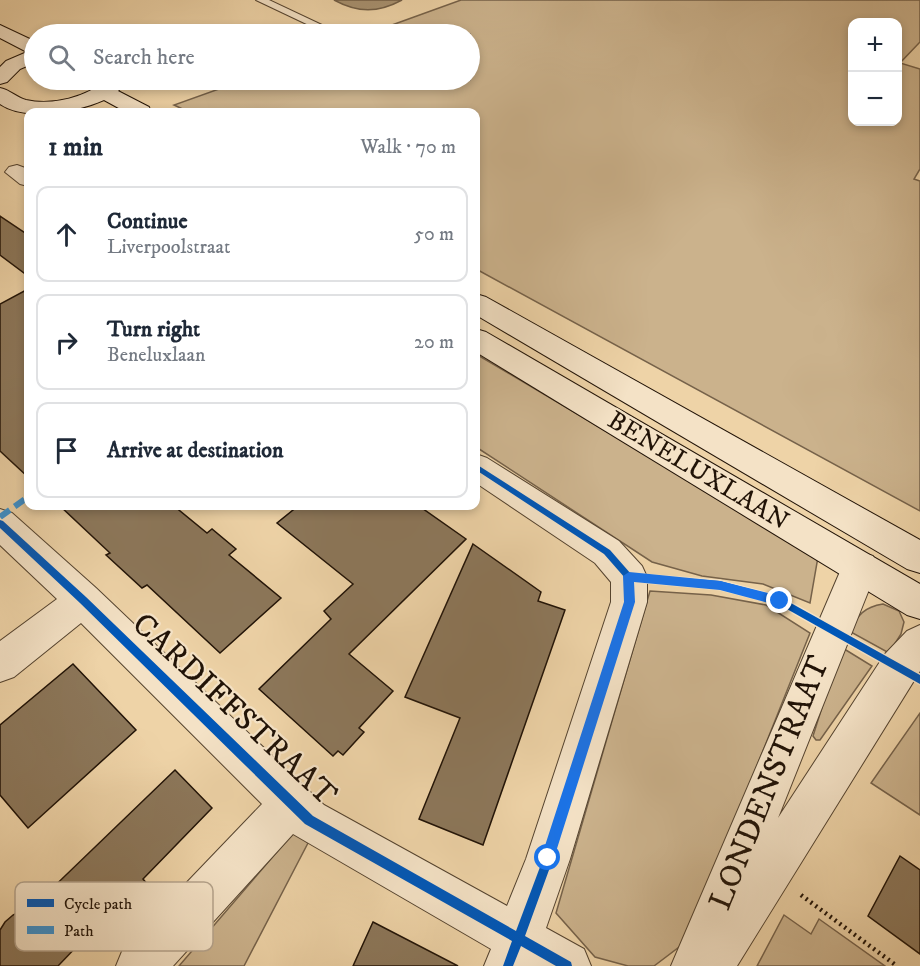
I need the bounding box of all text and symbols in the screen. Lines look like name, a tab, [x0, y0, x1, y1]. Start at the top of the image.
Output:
map controls	[848, 18, 902, 126]
button: +	[848, 18, 902, 72]
search box	[24, 24, 480, 90]
icon: search	[45, 41, 78, 74]
text: Search here	[93, 44, 195, 71]
button: −	[848, 72, 902, 126]
text: 1 min	[48, 131, 103, 164]
text: Walk · 70 m	[360, 135, 456, 160]
text: Continue	[107, 208, 188, 235]
icon: ahead	[50, 218, 83, 251]
text: 50 m	[414, 222, 454, 247]
text: Liverpoolstraat	[107, 235, 230, 260]
text: Turn right	[107, 316, 200, 343]
icon: right	[50, 326, 83, 359]
text: 20 m	[414, 330, 454, 355]
text: Beneluxlaan	[107, 343, 205, 368]
street label: BENELUXLAAN	[601, 404, 795, 538]
icon: arrive	[50, 434, 83, 467]
text: Arrive at destination	[107, 437, 284, 464]
route end	[766, 587, 792, 613]
street label: CARDIFFSTRAAT	[123, 605, 345, 815]
street label: LONDENSTRAAT	[701, 650, 839, 916]
route start	[534, 844, 560, 870]
legend	[15, 882, 213, 951]
text: Cycle path	[64, 894, 133, 914]
text: Path	[64, 921, 94, 941]

